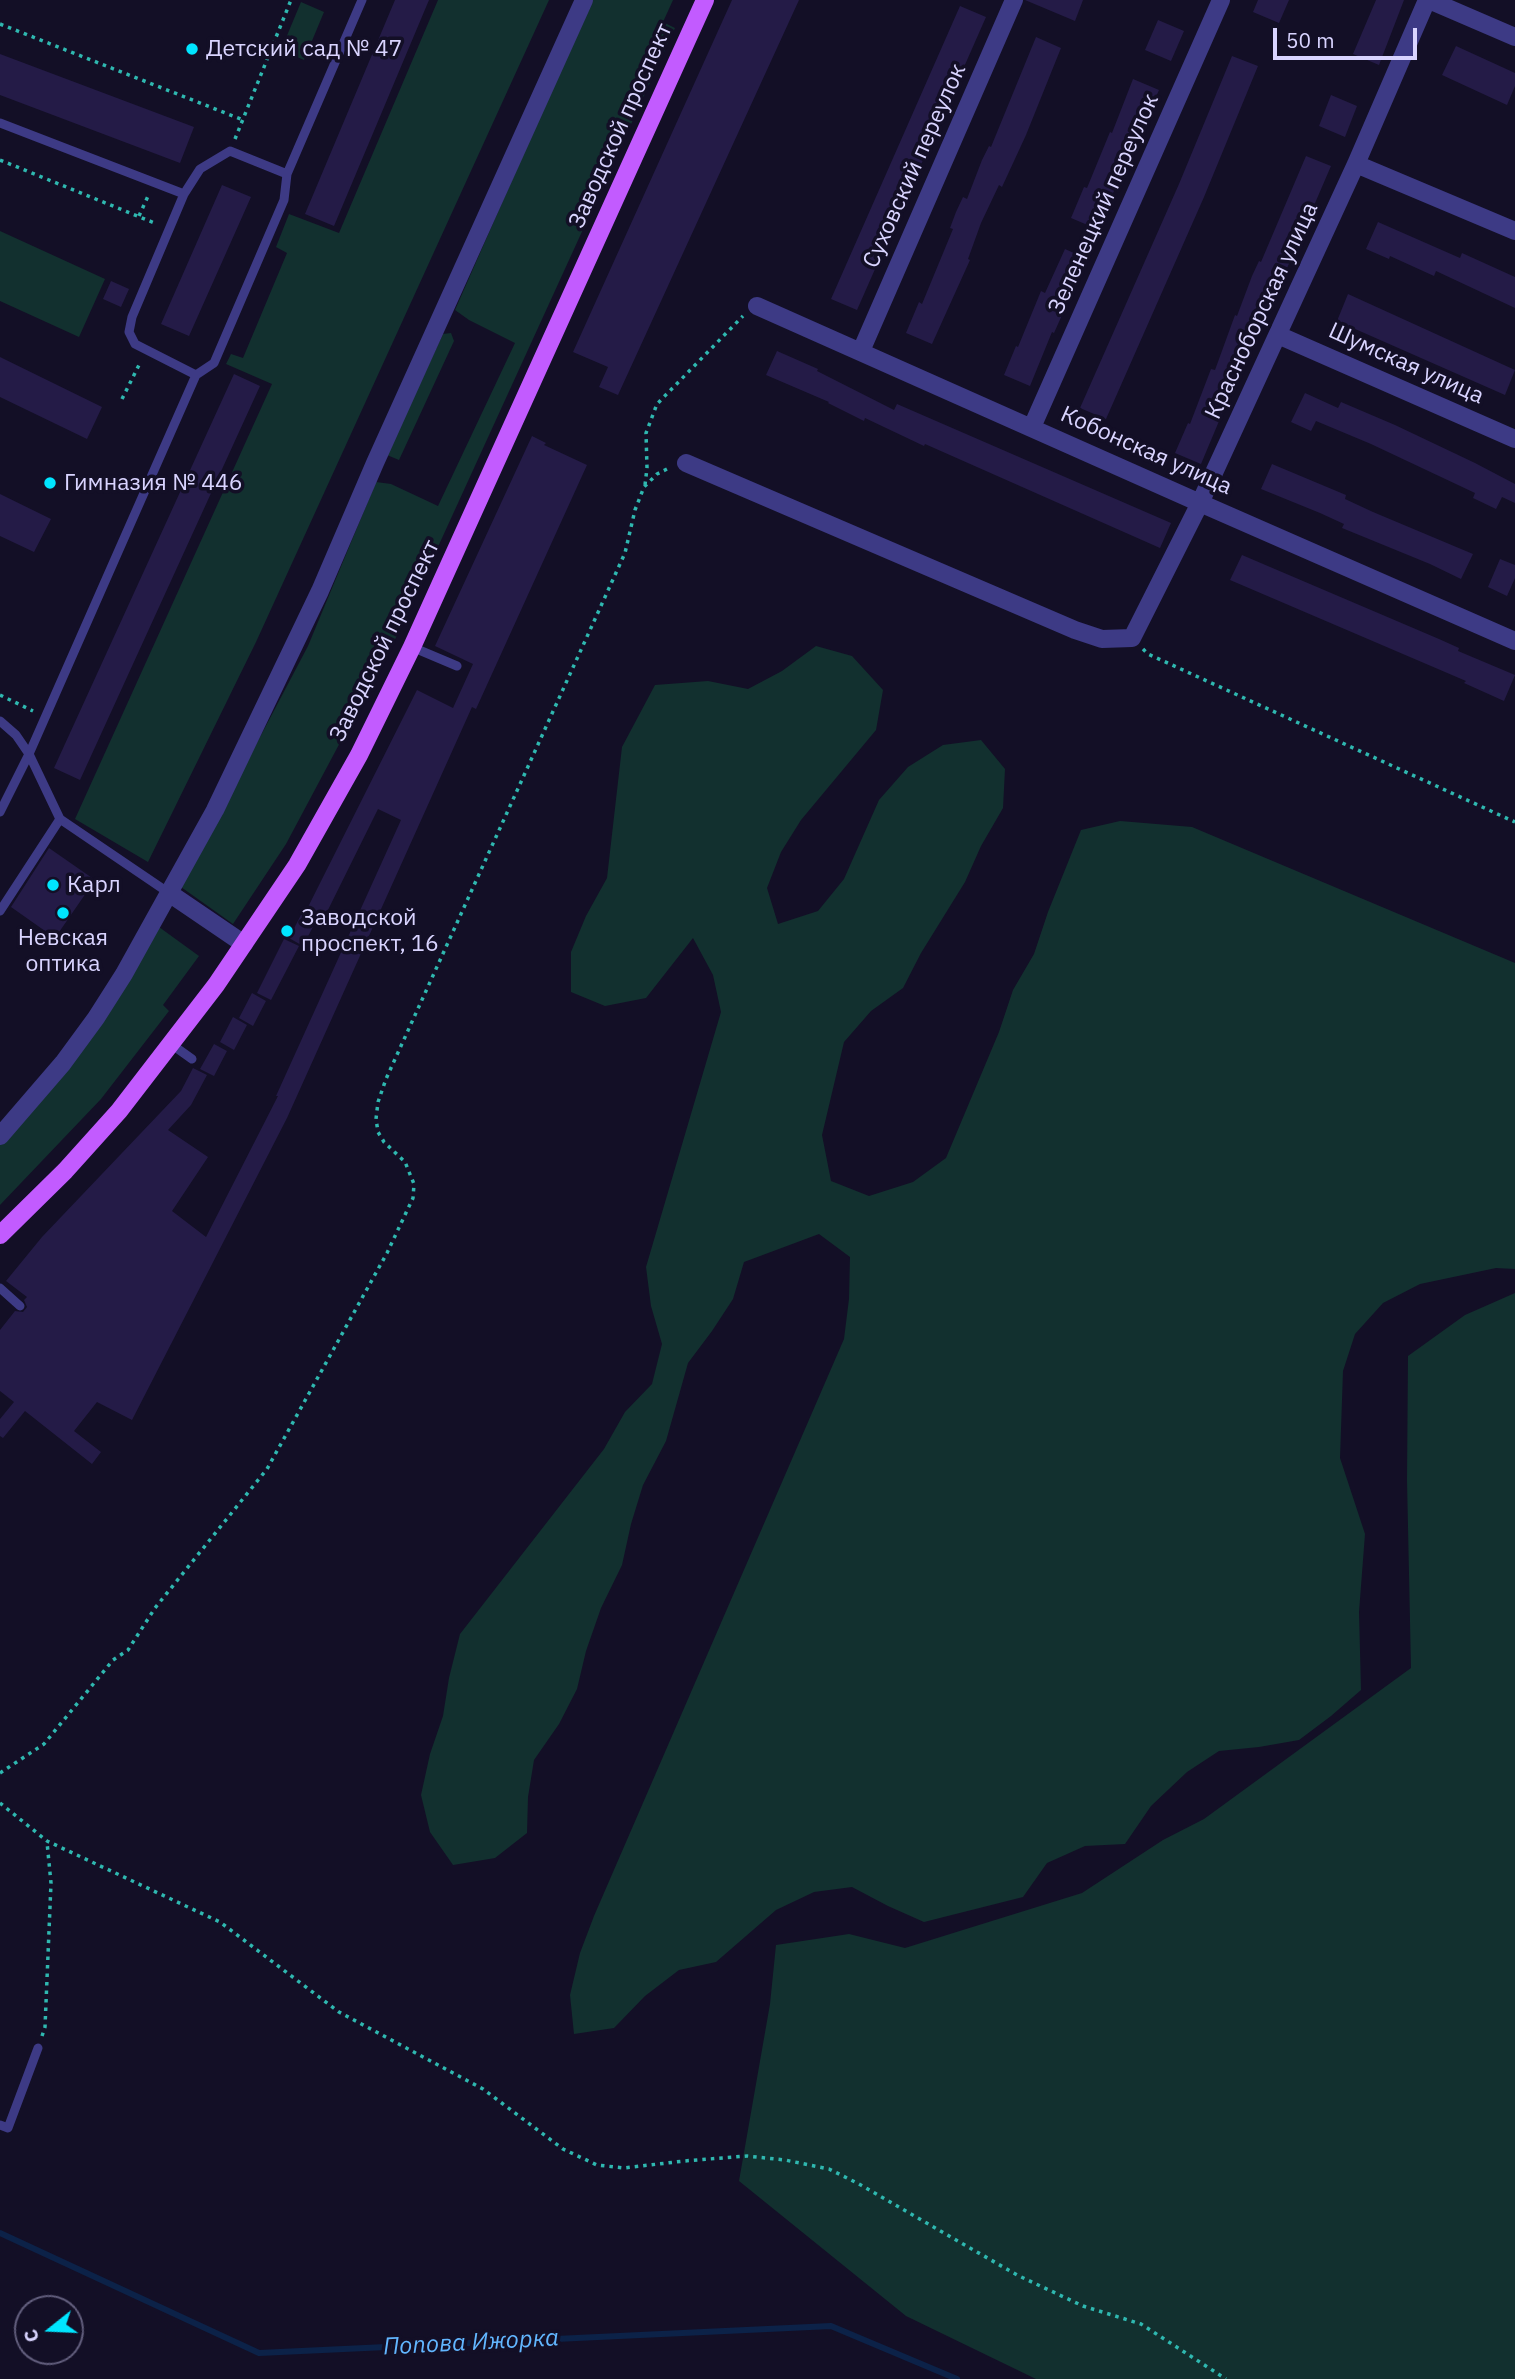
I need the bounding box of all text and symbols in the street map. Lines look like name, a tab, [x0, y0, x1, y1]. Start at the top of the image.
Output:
scale bar	[1277, 14, 1420, 58]
street label: Заводской проспект	[563, 19, 679, 233]
text: 50 m	[1286, 26, 1335, 54]
place label: Детский сад № 47	[206, 35, 402, 63]
marker: Детский сад № 47	[184, 41, 200, 57]
street label: Суховский переулок	[857, 60, 973, 272]
street label: Зеленецкий переулок	[1043, 90, 1165, 318]
street label: Красноборская улица	[1200, 198, 1324, 424]
street label: Шумская улица	[1324, 317, 1488, 411]
street label: Кобонская улица	[1056, 401, 1236, 501]
place label: Гимназия № 446	[64, 469, 243, 497]
marker: Гимназия № 446	[42, 475, 58, 491]
street label: Заводской проспект	[324, 536, 446, 746]
place label: Карл	[67, 871, 121, 899]
marker: Карл	[45, 877, 61, 893]
place label: Заводской проспект, 16	[301, 904, 439, 958]
marker: Невская оптика	[55, 905, 71, 921]
marker: Заводской проспект, 16	[279, 923, 295, 939]
place label: Невская оптика	[18, 924, 108, 978]
north arrow	[14, 2295, 84, 2365]
water label: Попова Ижорка	[382, 2324, 560, 2362]
text: С	[18, 2326, 44, 2345]

